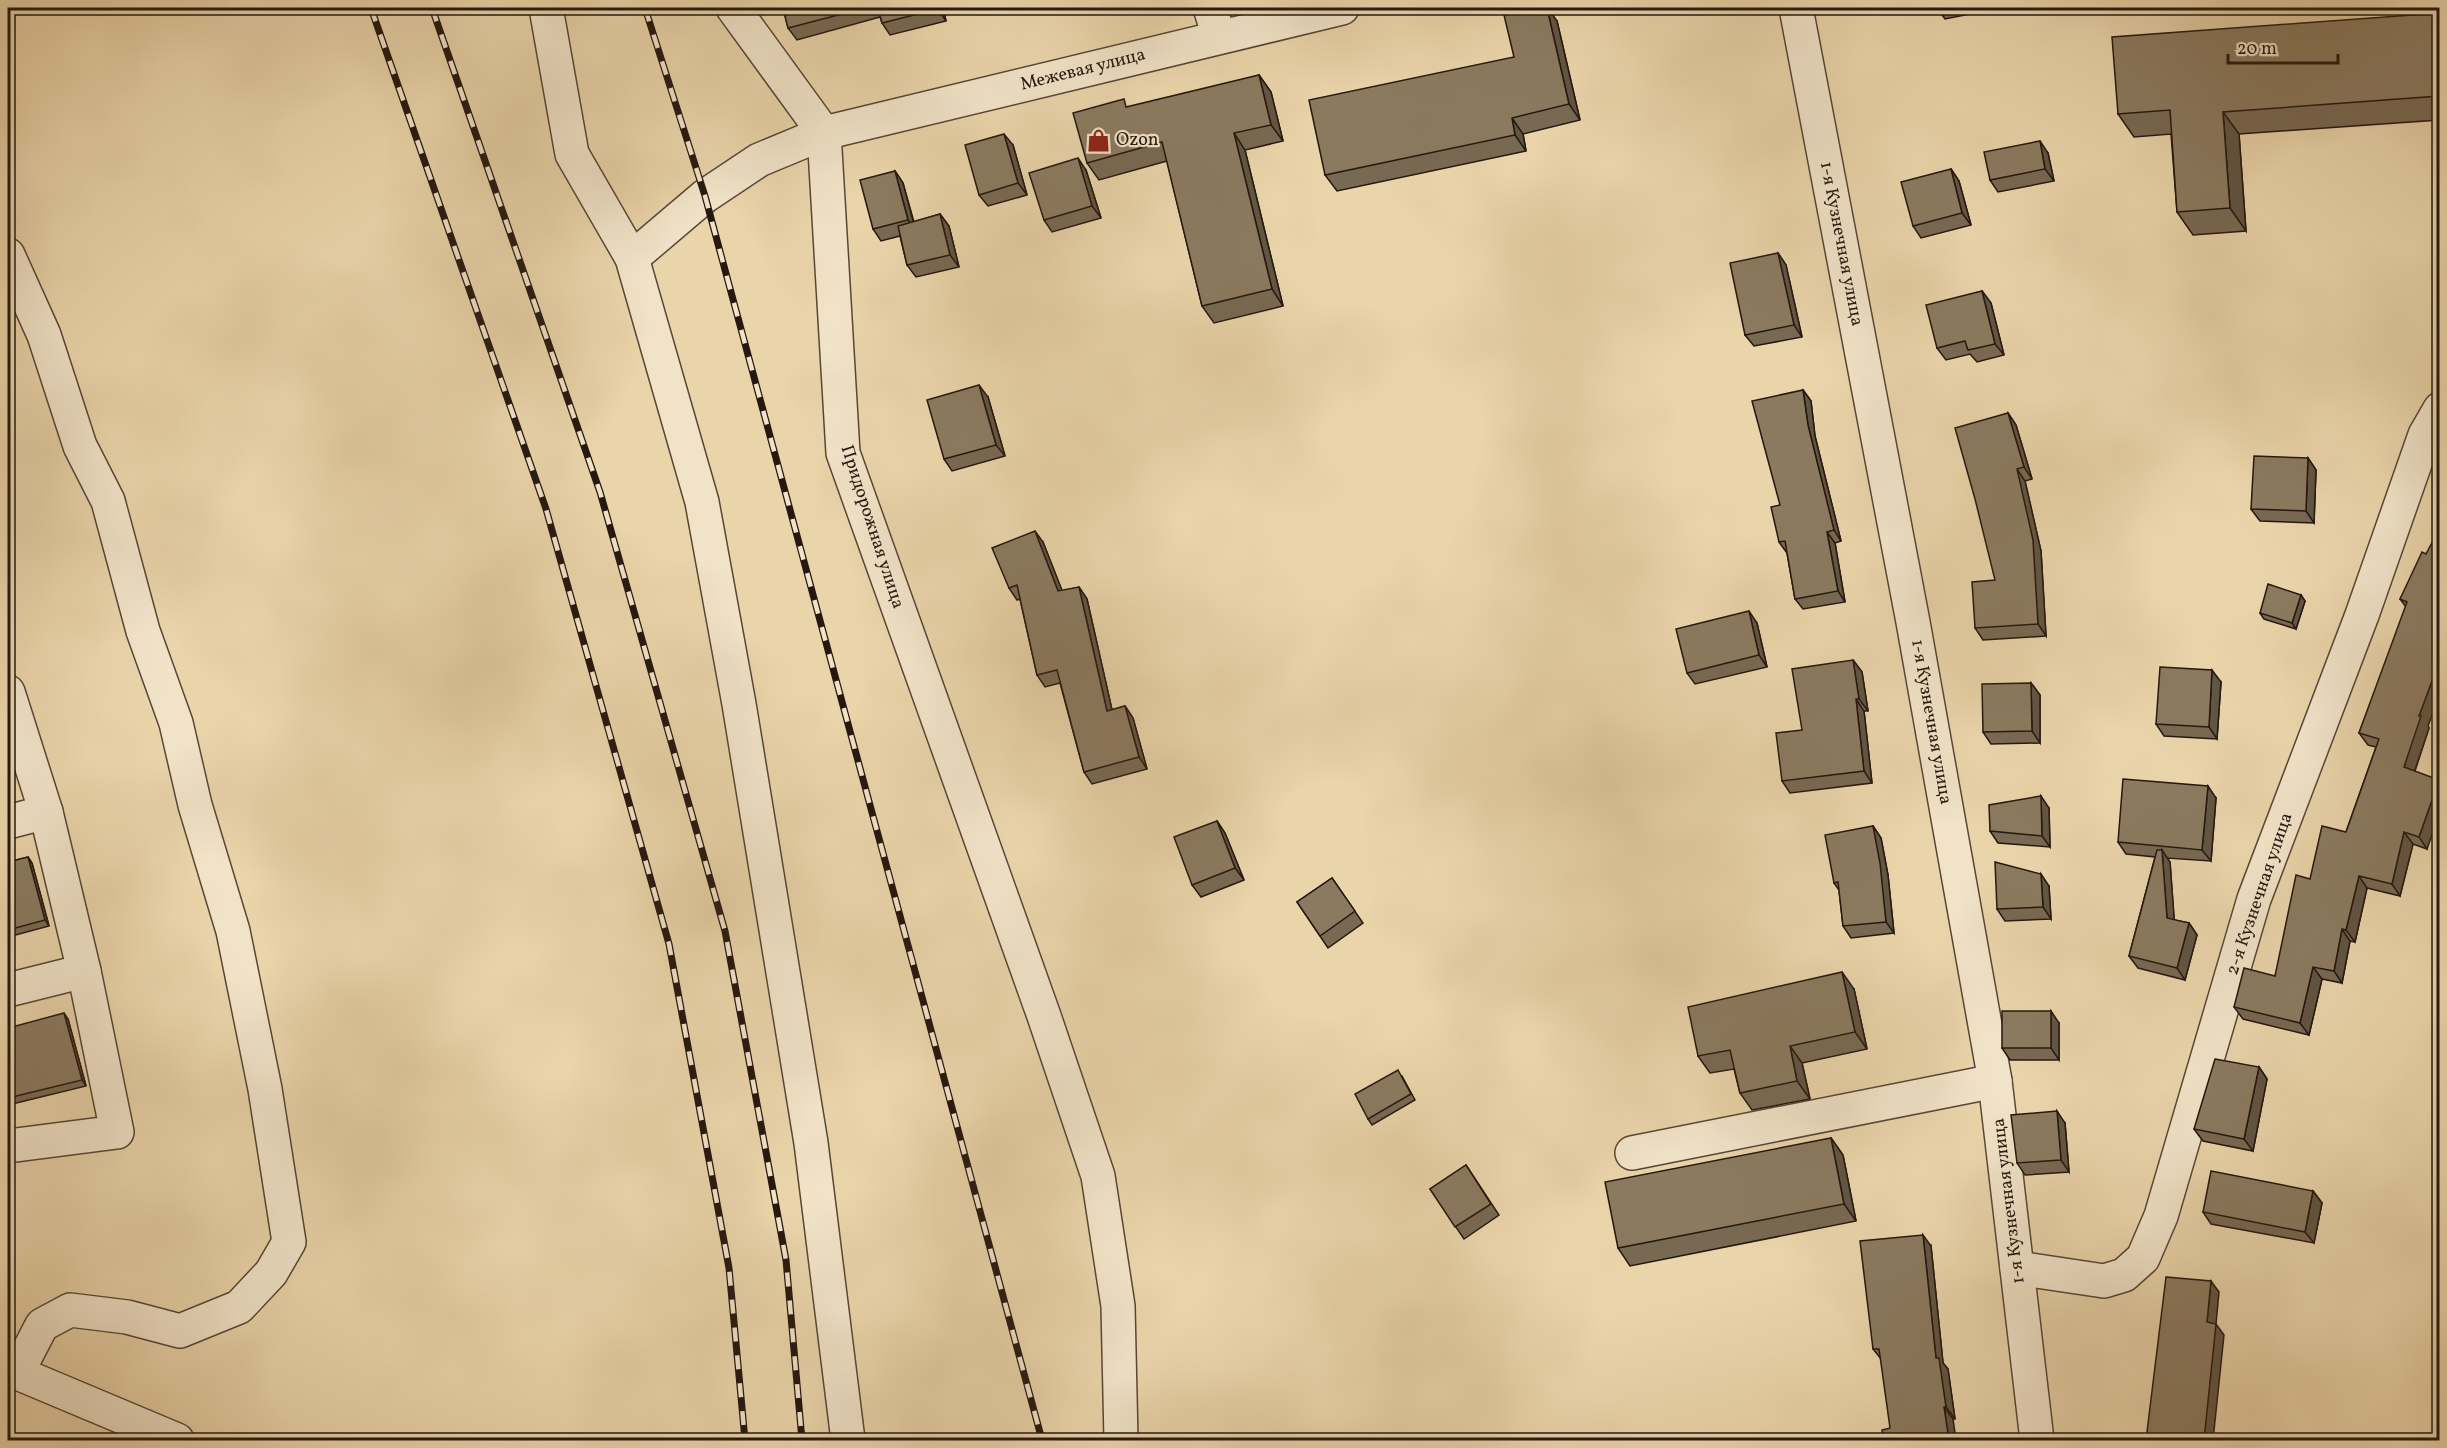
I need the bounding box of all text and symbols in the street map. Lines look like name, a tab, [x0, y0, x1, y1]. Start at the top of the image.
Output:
scale bar	[2228, 27, 2338, 65]
text: 20 m	[2237, 37, 2277, 62]
street label: Межевая улица	[1018, 42, 1148, 98]
shop icon: Ozon	[1085, 127, 1111, 153]
place label: Ozon	[1116, 128, 1159, 153]
street label: 1-я Кузнечная улица	[1813, 160, 1869, 328]
street label: Придорожная улица	[834, 442, 910, 612]
street label: 1-я Кузнечная улица	[1904, 638, 1958, 806]
street label: 2-я Кузнечная улица	[2220, 809, 2300, 979]
street label: 1-я Кузнечная улица	[1986, 1117, 2032, 1285]

